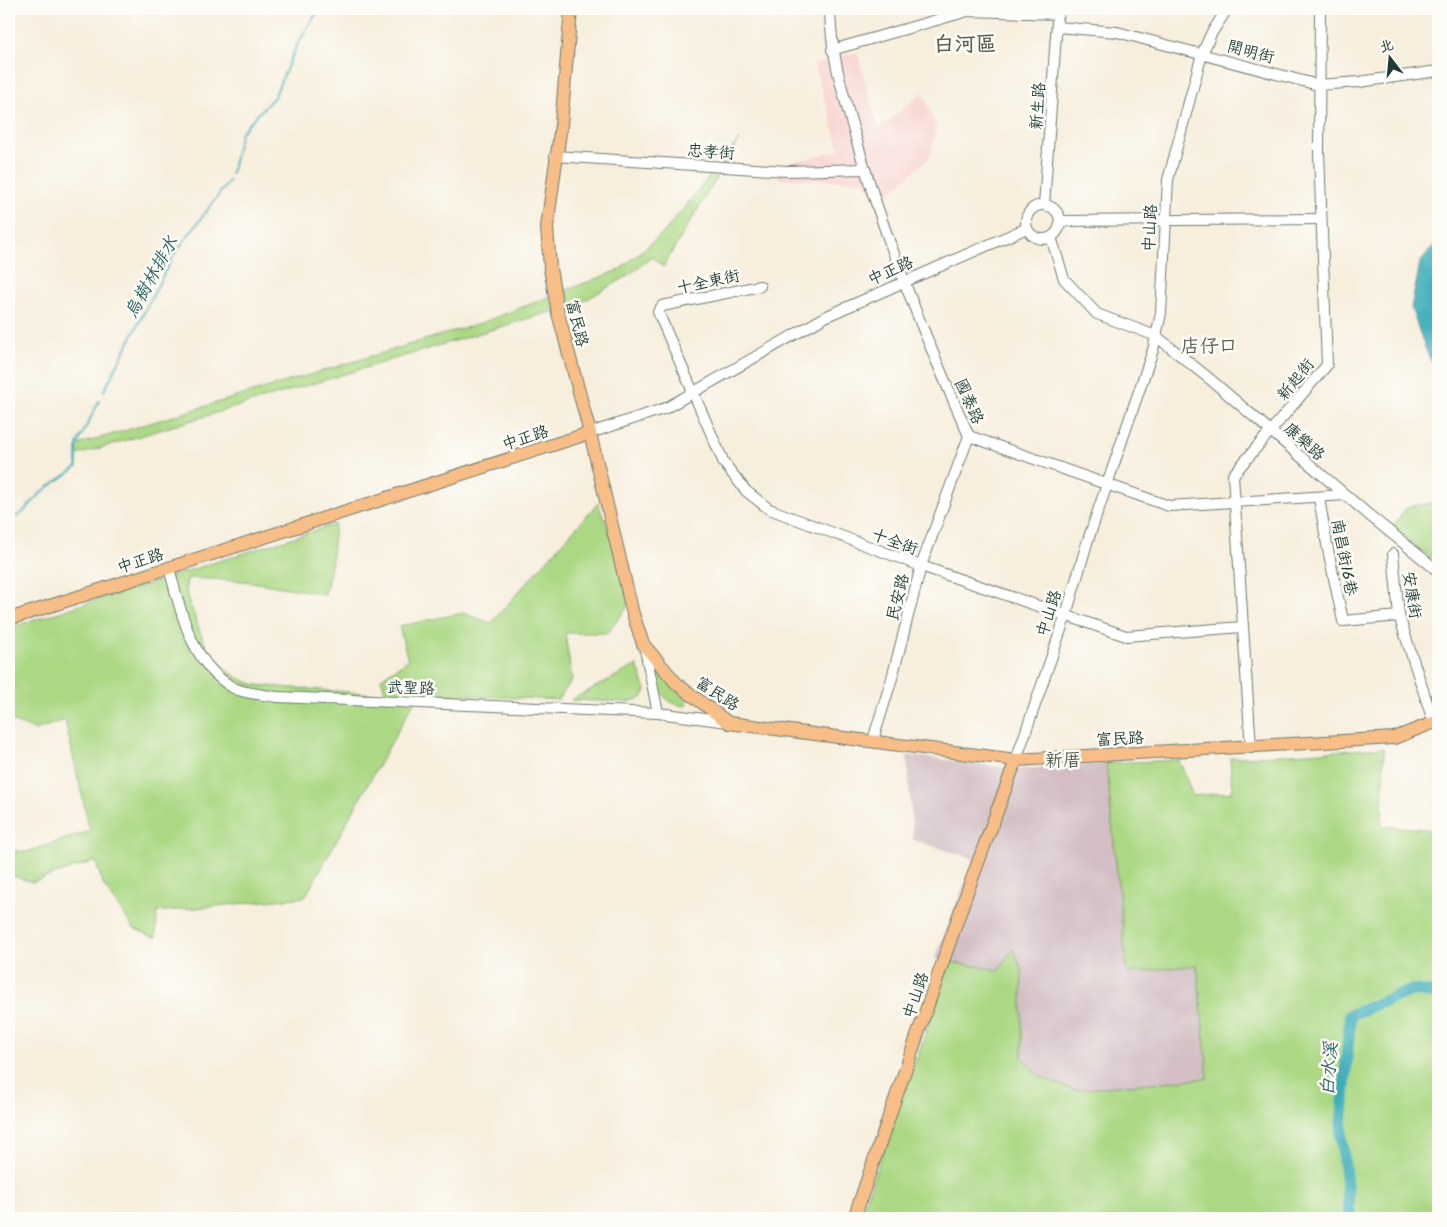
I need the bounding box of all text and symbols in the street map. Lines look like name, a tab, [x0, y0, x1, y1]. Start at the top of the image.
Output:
district label: 白河區	[934, 29, 997, 62]
north arrow	[1364, 32, 1414, 82]
street label: 開明街	[1224, 34, 1277, 71]
text: 北	[1377, 34, 1396, 59]
street label: 新生路	[1024, 81, 1053, 131]
street label: 忠孝街	[686, 138, 736, 167]
street label: 中山路	[1137, 203, 1164, 253]
water label: 烏樹林排水	[118, 230, 187, 324]
street label: 中正路	[864, 250, 918, 293]
street label: 十全東街	[674, 264, 742, 301]
street label: 富民路	[559, 297, 594, 350]
district label: 店仔口	[1180, 332, 1238, 362]
street label: 新起街	[1271, 353, 1321, 406]
street label: 國泰路	[947, 375, 990, 429]
street label: 康樂路	[1278, 417, 1330, 467]
street label: 中正路	[499, 419, 552, 458]
street label: 南昌街16巷	[1324, 517, 1363, 598]
street label: 十全街	[868, 522, 921, 562]
street label: 中正路	[114, 542, 167, 581]
street label: 安康街	[1395, 570, 1428, 621]
street label: 民安路	[881, 571, 916, 624]
street label: 中山路	[1030, 587, 1069, 640]
street label: 富民路	[690, 671, 744, 718]
street label: 武聖路	[387, 675, 435, 702]
street label: 富民路	[1095, 726, 1145, 753]
district label: 新厝	[1045, 747, 1081, 776]
street label: 中山路	[897, 969, 936, 1022]
water label: 白水溪	[1314, 1040, 1347, 1097]

